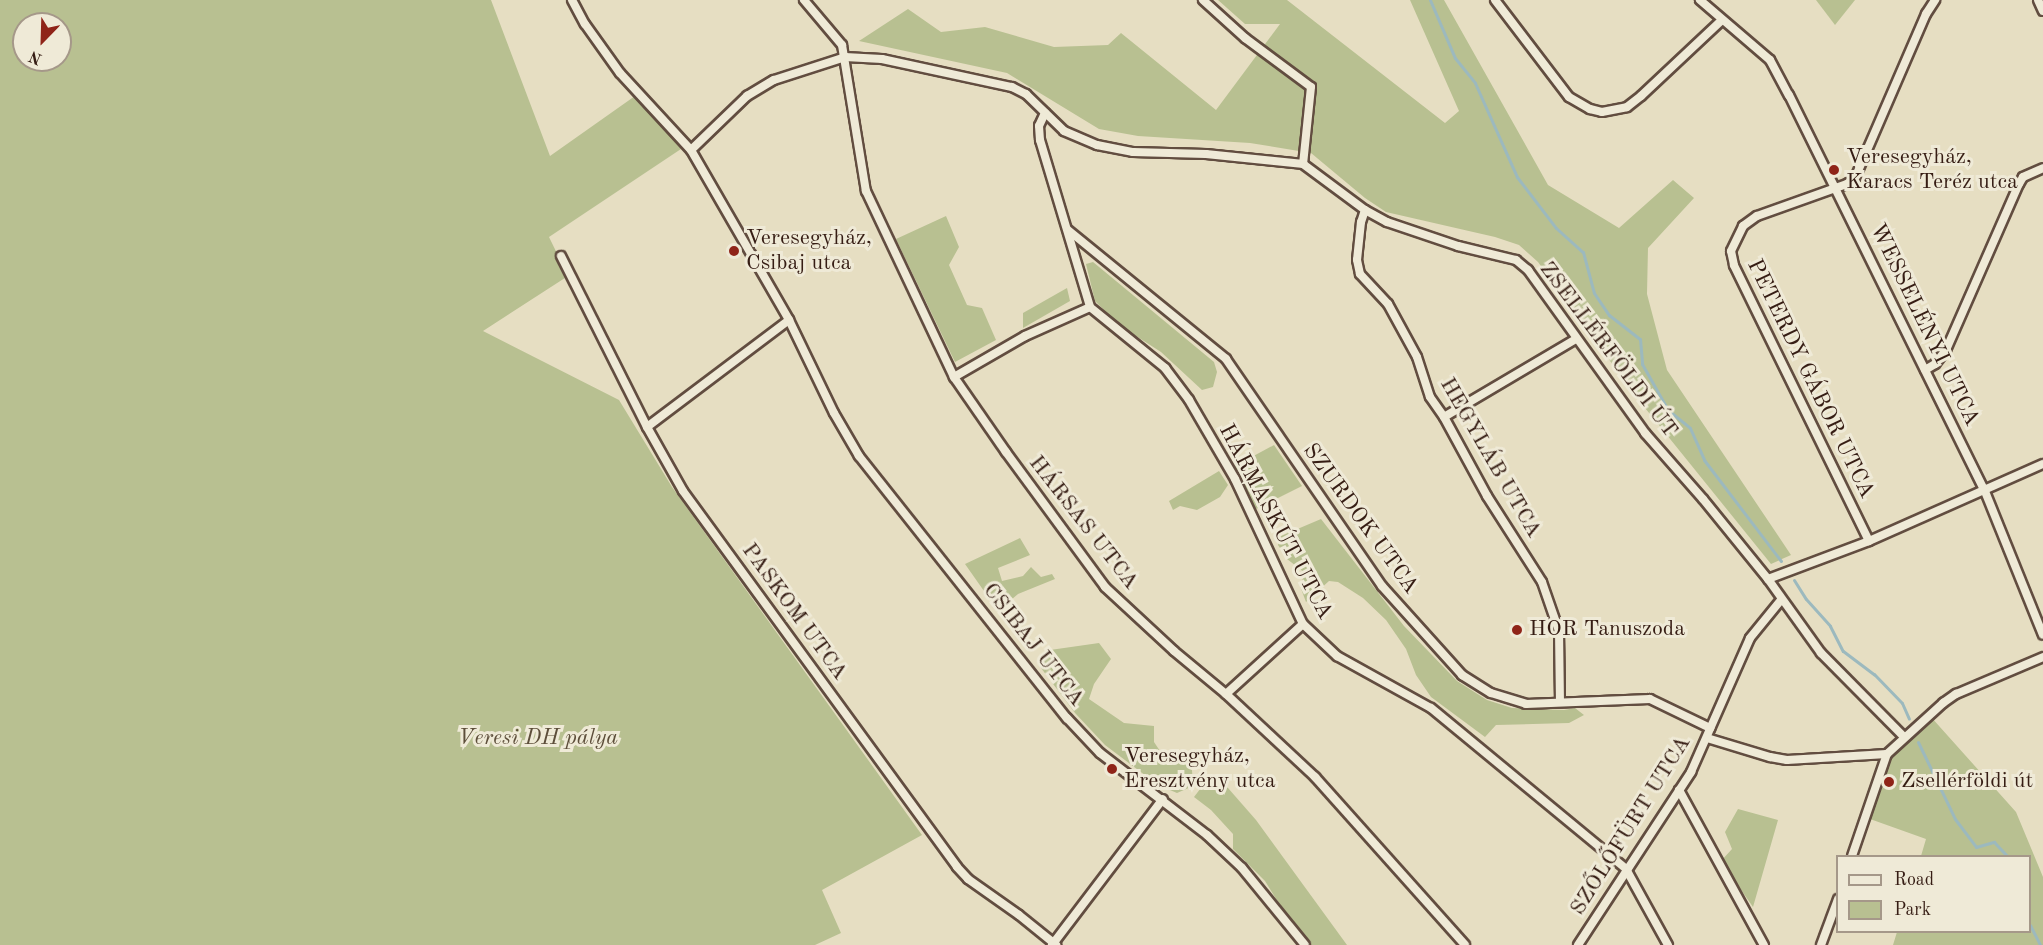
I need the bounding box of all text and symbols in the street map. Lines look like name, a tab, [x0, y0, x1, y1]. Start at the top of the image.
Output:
north arrow	[12, 12, 72, 72]
text: N	[27, 47, 45, 66]
place label: Veresegyház, Karacs Teréz utca	[1846, 144, 2018, 196]
marker: Veresegyház, Karacs Teréz utca	[1827, 163, 1841, 177]
street label: WESSELÉNYI UTCA	[1863, 219, 1985, 431]
place label: Veresegyház, Csibaj utca	[746, 225, 872, 276]
marker: Veresegyház, Csibaj utca	[727, 244, 741, 258]
street label: PETERDY GÁBOR UTCA	[1741, 255, 1879, 503]
street label: ZSELLÉRFÖLDI ÚT	[1533, 257, 1683, 443]
street label: HEGYLÁB UTCA	[1433, 373, 1547, 543]
street label: HÁRMASKÚT UTCA	[1212, 420, 1338, 624]
street label: SZURDOK UTCA	[1297, 439, 1423, 599]
street label: HÁRSAS UTCA	[1022, 451, 1144, 595]
street label: PASKOM UTCA	[735, 538, 853, 686]
street label: CSIBAJ UTCA	[977, 578, 1089, 712]
place label: HOR Tanuszoda	[1529, 617, 1685, 643]
marker: HOR Tanuszoda	[1510, 623, 1524, 637]
park label: Veresi DH pálya	[458, 726, 618, 752]
street label: SZŐLŐFÜRT UTCA	[1565, 731, 1697, 921]
place label: Veresegyház, Eresztvény utca	[1124, 743, 1276, 794]
marker: Veresegyház, Eresztvény utca	[1105, 762, 1119, 776]
place label: Zsellérföldi út	[1901, 769, 2033, 795]
marker: Zsellérföldi út	[1882, 775, 1896, 789]
legend	[1836, 855, 2031, 933]
text: Road	[1894, 871, 1934, 889]
text: Park	[1894, 901, 1931, 919]

